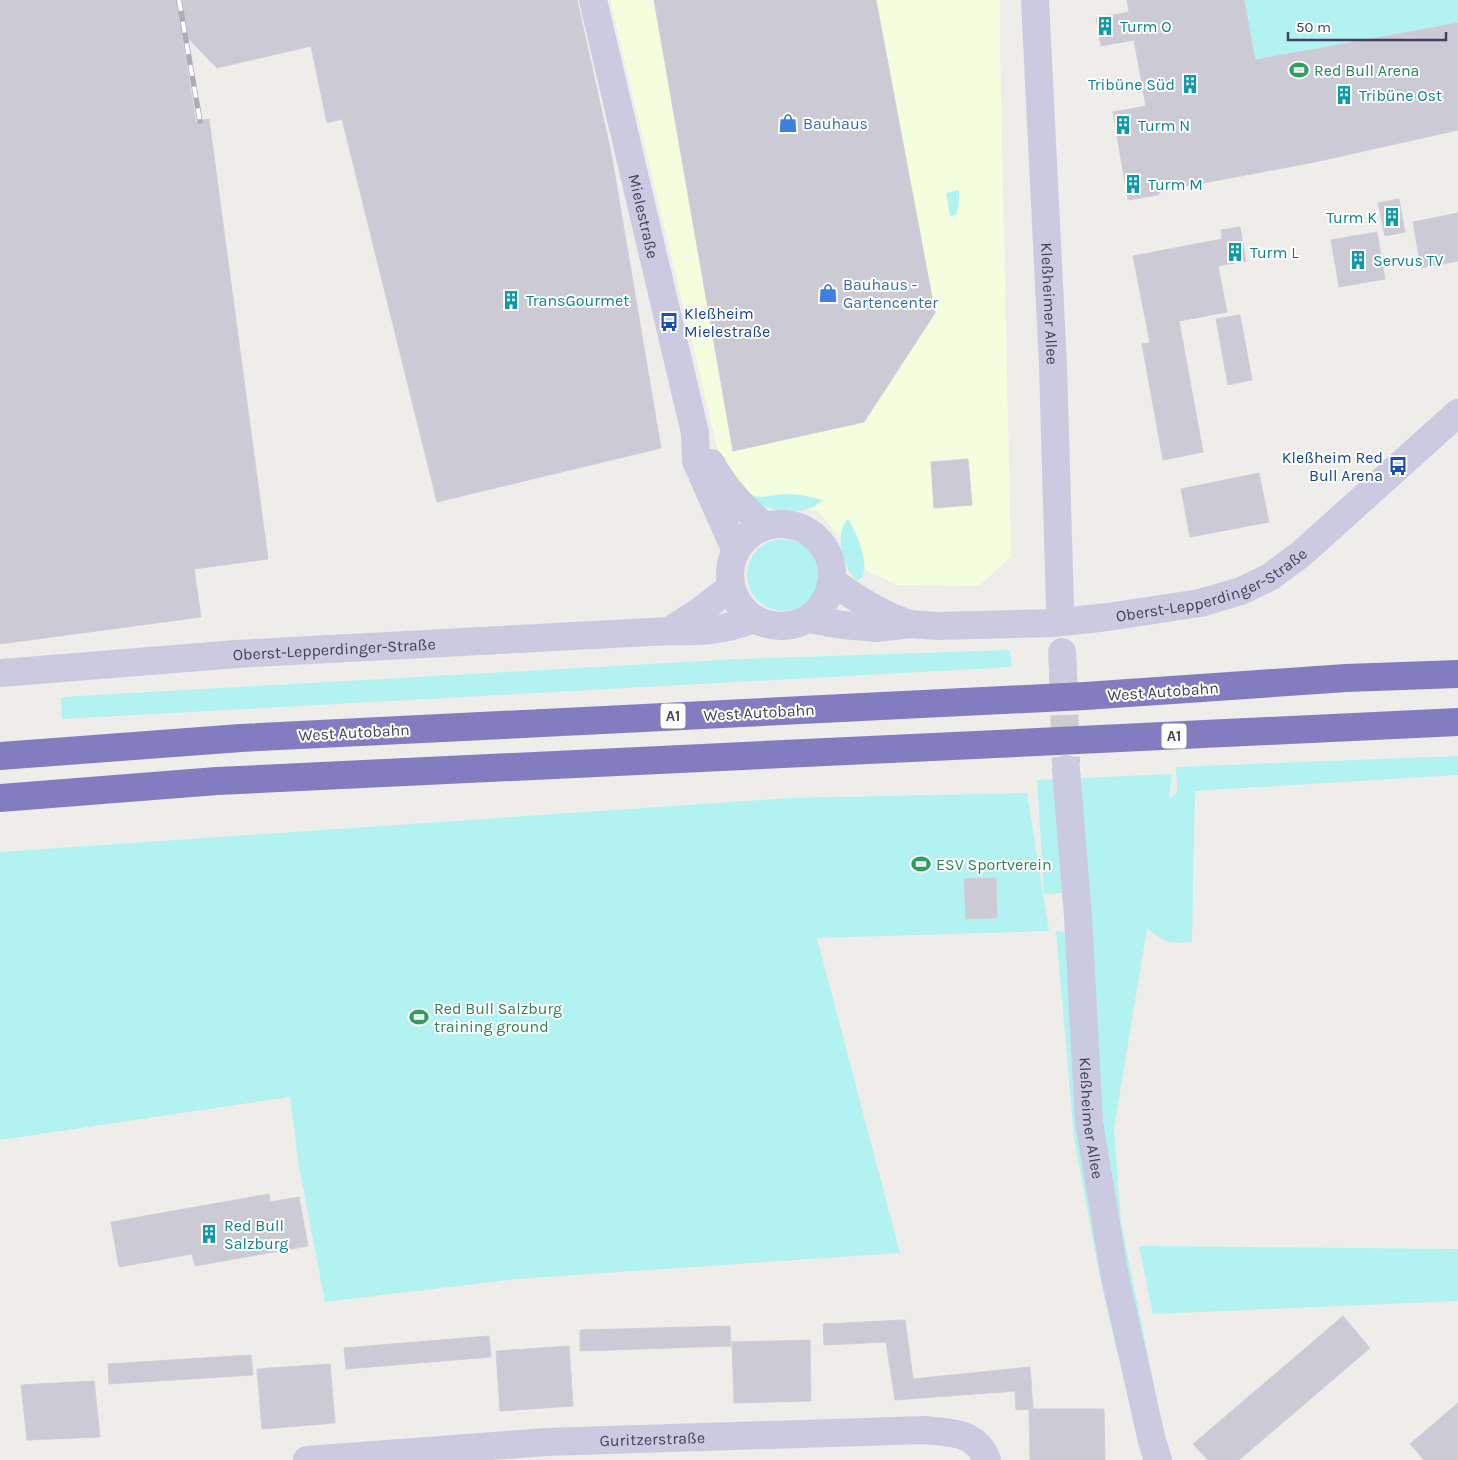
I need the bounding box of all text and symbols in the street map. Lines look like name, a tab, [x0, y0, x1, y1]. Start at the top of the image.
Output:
scale bar	[1288, 10, 1446, 42]
building icon: Turm O	[1094, 15, 1116, 37]
place label: Turm O	[1120, 17, 1171, 36]
text: 50 m	[1296, 18, 1331, 36]
sports icon: Red Bull Arena	[1288, 59, 1310, 81]
place label: Red Bull Arena	[1314, 61, 1419, 80]
building icon: Tribüne Süd	[1179, 73, 1201, 95]
place label: Tribüne Süd	[1088, 75, 1175, 94]
building icon: Tribüne Ost	[1333, 84, 1355, 106]
place label: Tribüne Ost	[1359, 86, 1442, 105]
shop icon: Bauhaus	[777, 112, 799, 134]
place label: Bauhaus	[803, 114, 868, 133]
building icon: Turm N	[1112, 114, 1134, 136]
place label: Turm N	[1138, 116, 1190, 135]
street label: Mielestraße	[624, 172, 663, 260]
building icon: Turm M	[1122, 173, 1144, 195]
place label: Turm M	[1148, 175, 1203, 194]
building icon: Turm K	[1381, 206, 1403, 228]
place label: Turm K	[1326, 208, 1377, 227]
building icon: Turm L	[1224, 241, 1246, 263]
street label: Kleßheimer Allee	[1037, 242, 1062, 365]
place label: Turm L	[1250, 243, 1299, 262]
building icon: Servus TV	[1347, 249, 1369, 271]
place label: Servus TV	[1373, 251, 1444, 270]
place label: Bauhaus - Gartencenter	[843, 275, 938, 312]
shop icon: Bauhaus - Gartencenter	[817, 282, 839, 304]
building icon: TransGourmet	[500, 289, 522, 311]
place label: TransGourmet	[526, 291, 629, 310]
place label: Kleßheim Mielestraße	[684, 304, 770, 341]
bus stop icon: Kleßheim Mielestraße	[658, 311, 680, 333]
place label: Kleßheim Red Bull Arena	[1282, 448, 1383, 485]
bus stop icon: Kleßheim Red Bull Arena	[1387, 455, 1409, 477]
street label: Oberst-Lepperdinger-Straße	[1115, 544, 1311, 626]
street label: Oberst-Lepperdinger-Straße	[232, 634, 436, 664]
street label: West Autobahn	[1107, 678, 1219, 705]
street label: West Autobahn	[703, 700, 815, 725]
road number: A1	[660, 704, 686, 728]
street label: West Autobahn	[298, 720, 410, 745]
road number: A1	[1162, 724, 1186, 748]
sports icon: ESV Sportverein	[910, 853, 932, 875]
place label: ESV Sportverein	[936, 855, 1052, 874]
place label: Red Bull Salzburg training ground	[434, 999, 562, 1036]
sports icon: Red Bull Salzburg training ground	[408, 1006, 430, 1028]
street label: Kleßheimer Allee	[1076, 1057, 1107, 1180]
place label: Red Bull Salzburg	[224, 1216, 288, 1253]
building icon: Red Bull Salzburg	[198, 1223, 220, 1245]
street label: Guritzerstraße	[599, 1428, 705, 1450]

